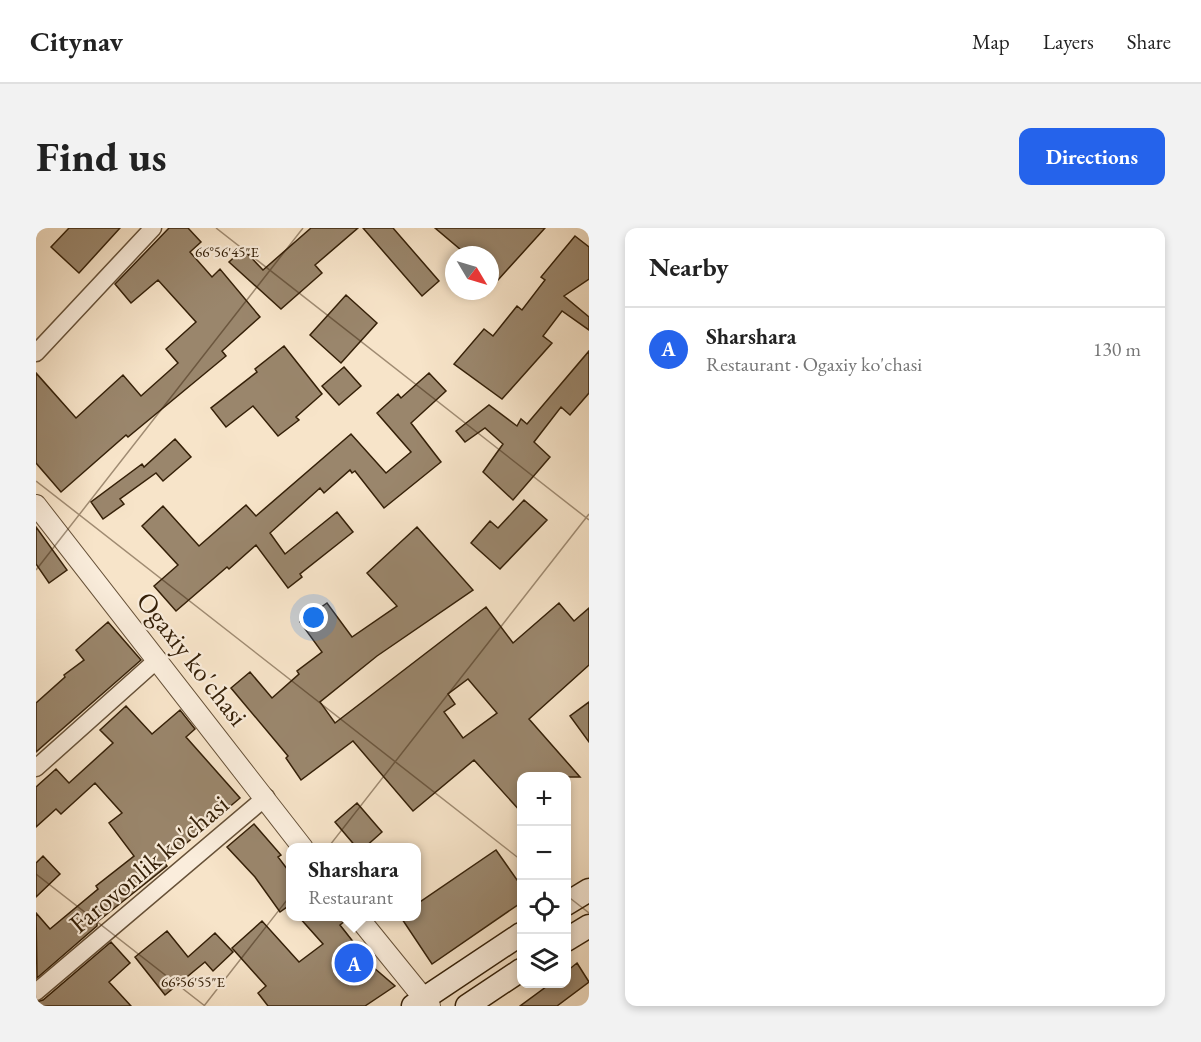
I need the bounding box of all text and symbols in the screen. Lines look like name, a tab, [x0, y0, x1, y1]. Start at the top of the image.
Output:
text: Citynav	[30, 23, 123, 59]
text: Map	[972, 28, 1010, 55]
text: Layers	[1043, 28, 1094, 55]
text: Share	[1127, 28, 1171, 55]
button: Directions	[1019, 128, 1165, 185]
text: Find us	[36, 129, 167, 184]
text: 66°56'45"E	[195, 242, 260, 261]
north arrow	[445, 246, 499, 300]
text: Nearby	[649, 250, 729, 284]
text: Sharshara	[706, 322, 797, 351]
text: A	[661, 336, 676, 362]
text: 130 m	[1093, 336, 1141, 362]
text: Restaurant · Ogaxiy ko'chasi	[706, 351, 922, 377]
street label: Ogaxiy ko'chasi	[129, 584, 256, 733]
your location	[299, 603, 328, 632]
map controls	[517, 772, 571, 988]
button: +	[517, 772, 571, 826]
street label: Farovonlik ko'chasi	[62, 786, 236, 941]
button: −	[517, 826, 571, 880]
popup	[286, 843, 421, 921]
text: Sharshara	[308, 855, 399, 884]
button: locate	[517, 880, 571, 934]
text: Restaurant	[308, 884, 393, 910]
button: layers	[517, 934, 571, 988]
pin: A	[334, 940, 374, 986]
text: 66°56'55"E	[161, 972, 226, 991]

